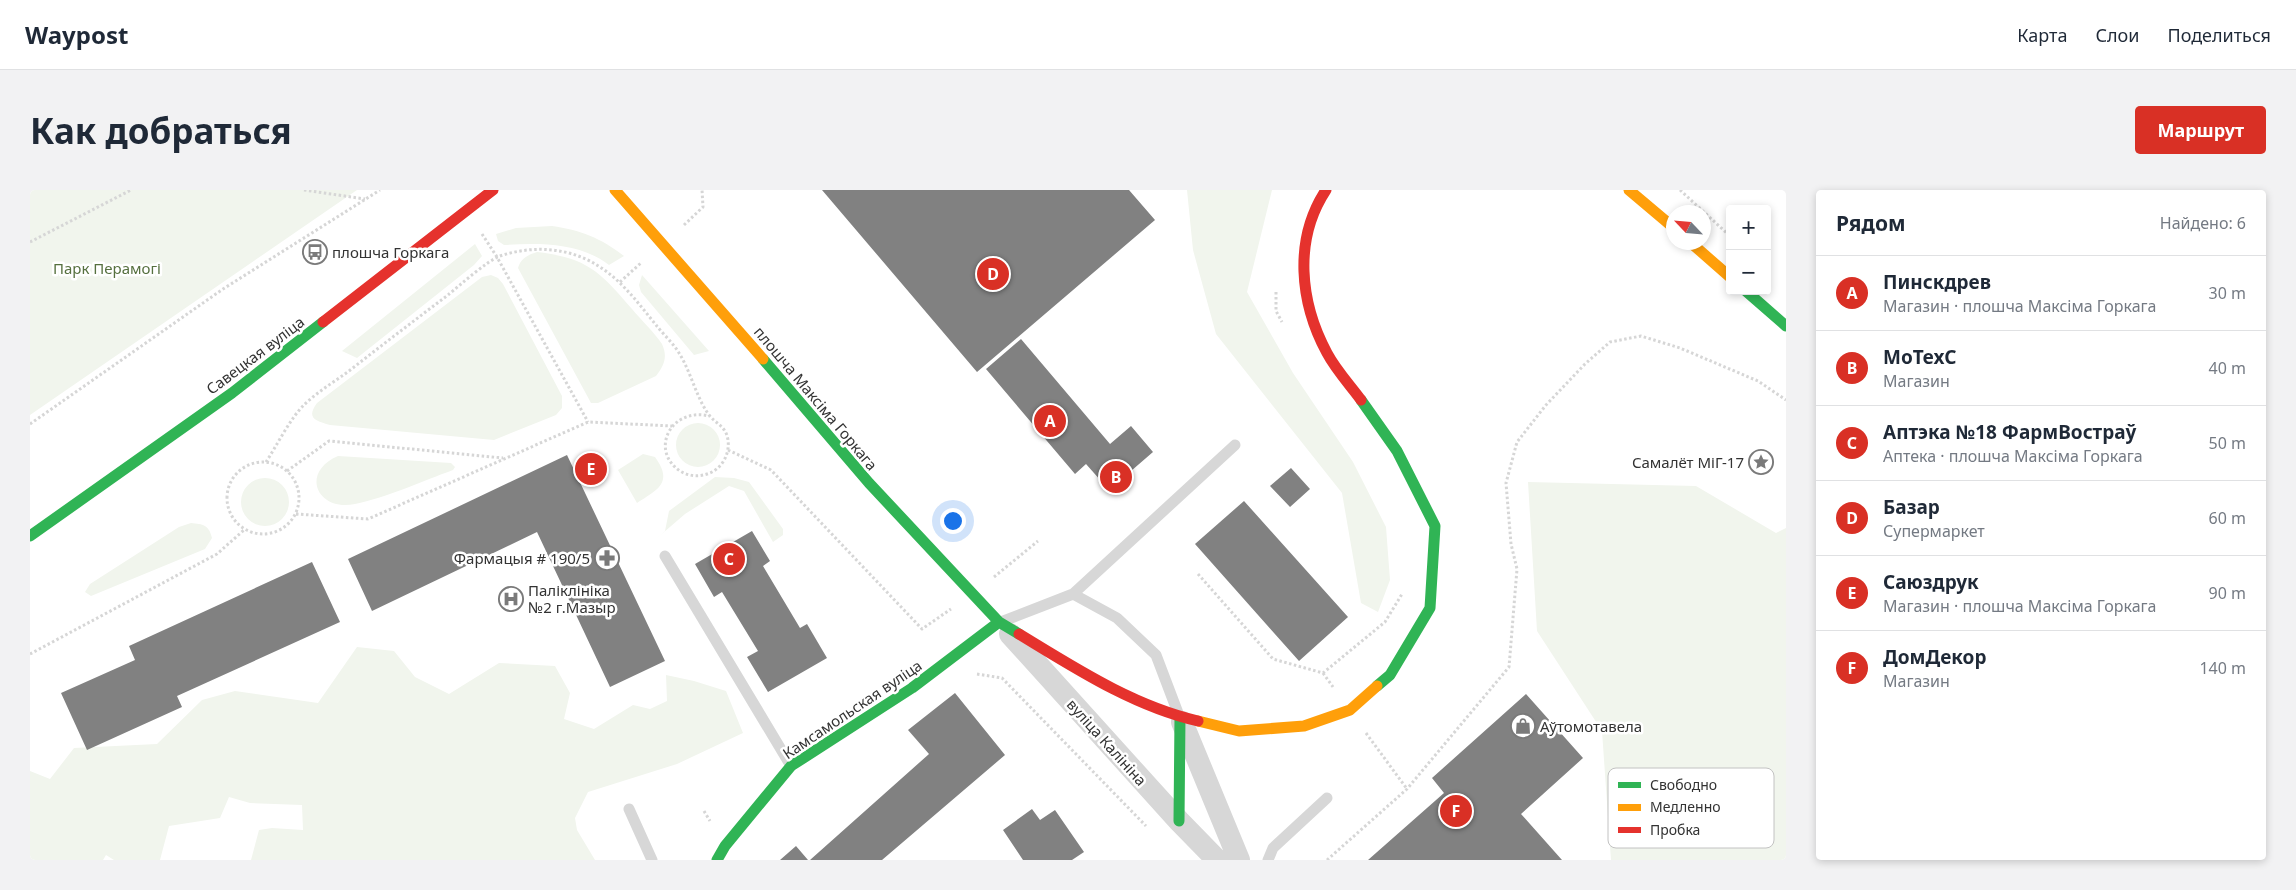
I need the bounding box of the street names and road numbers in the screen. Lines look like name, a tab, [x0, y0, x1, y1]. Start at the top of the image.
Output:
street label: Савецкая вуліца	[202, 312, 308, 398]
street label: плошча Максіма Горкага	[750, 322, 882, 474]
street label: Камсамольская вуліца	[779, 655, 925, 763]
street label: вуліца Калініна	[1063, 694, 1151, 790]

